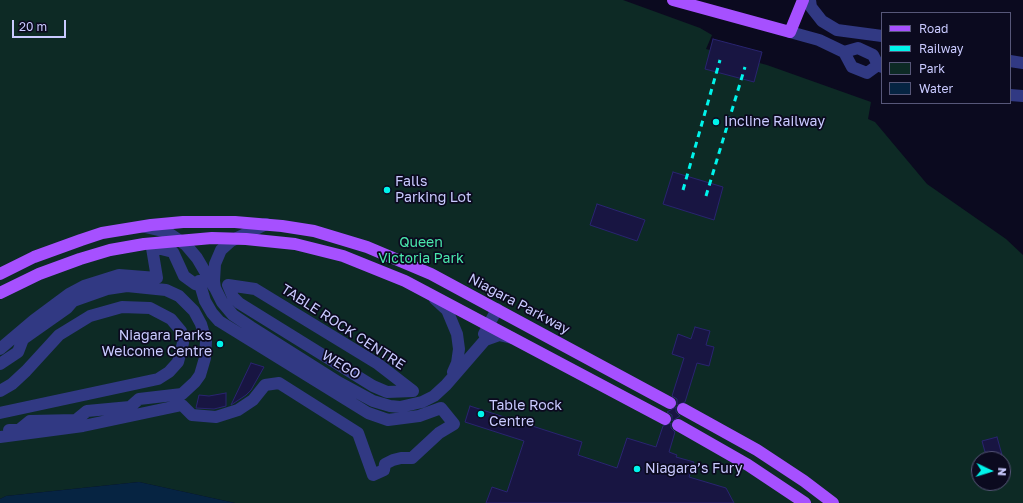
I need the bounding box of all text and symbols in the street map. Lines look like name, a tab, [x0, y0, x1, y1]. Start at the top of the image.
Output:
scale bar	[14, 12, 68, 38]
legend	[881, 12, 1011, 104]
text: 20 m	[19, 19, 47, 34]
text: Road	[919, 21, 948, 36]
text: Railway	[919, 41, 964, 56]
text: Park	[919, 61, 945, 76]
text: Water	[919, 81, 953, 96]
place label: Incline Railway	[724, 114, 825, 130]
marker: Incline Railway	[711, 117, 721, 127]
place label: Falls Parking Lot	[395, 174, 472, 206]
marker: Falls Parking Lot	[382, 185, 392, 195]
park label: Queen Victoria Park	[378, 235, 464, 268]
street label: Niagara Parkway	[465, 270, 573, 338]
street label: TABLE ROCK CENTRE	[278, 281, 408, 373]
place label: Niagara Parks Welcome Centre	[101, 328, 212, 360]
marker: Niagara Parks Welcome Centre	[215, 339, 225, 349]
street label: WEGO	[319, 347, 363, 383]
place label: Table Rock Centre	[489, 398, 562, 430]
marker: Table Rock Centre	[476, 409, 486, 419]
north arrow	[971, 451, 1011, 491]
place label: Niagara’s Fury	[645, 461, 743, 477]
marker: Niagara’s Fury	[632, 464, 642, 474]
text: N	[996, 467, 1009, 476]

